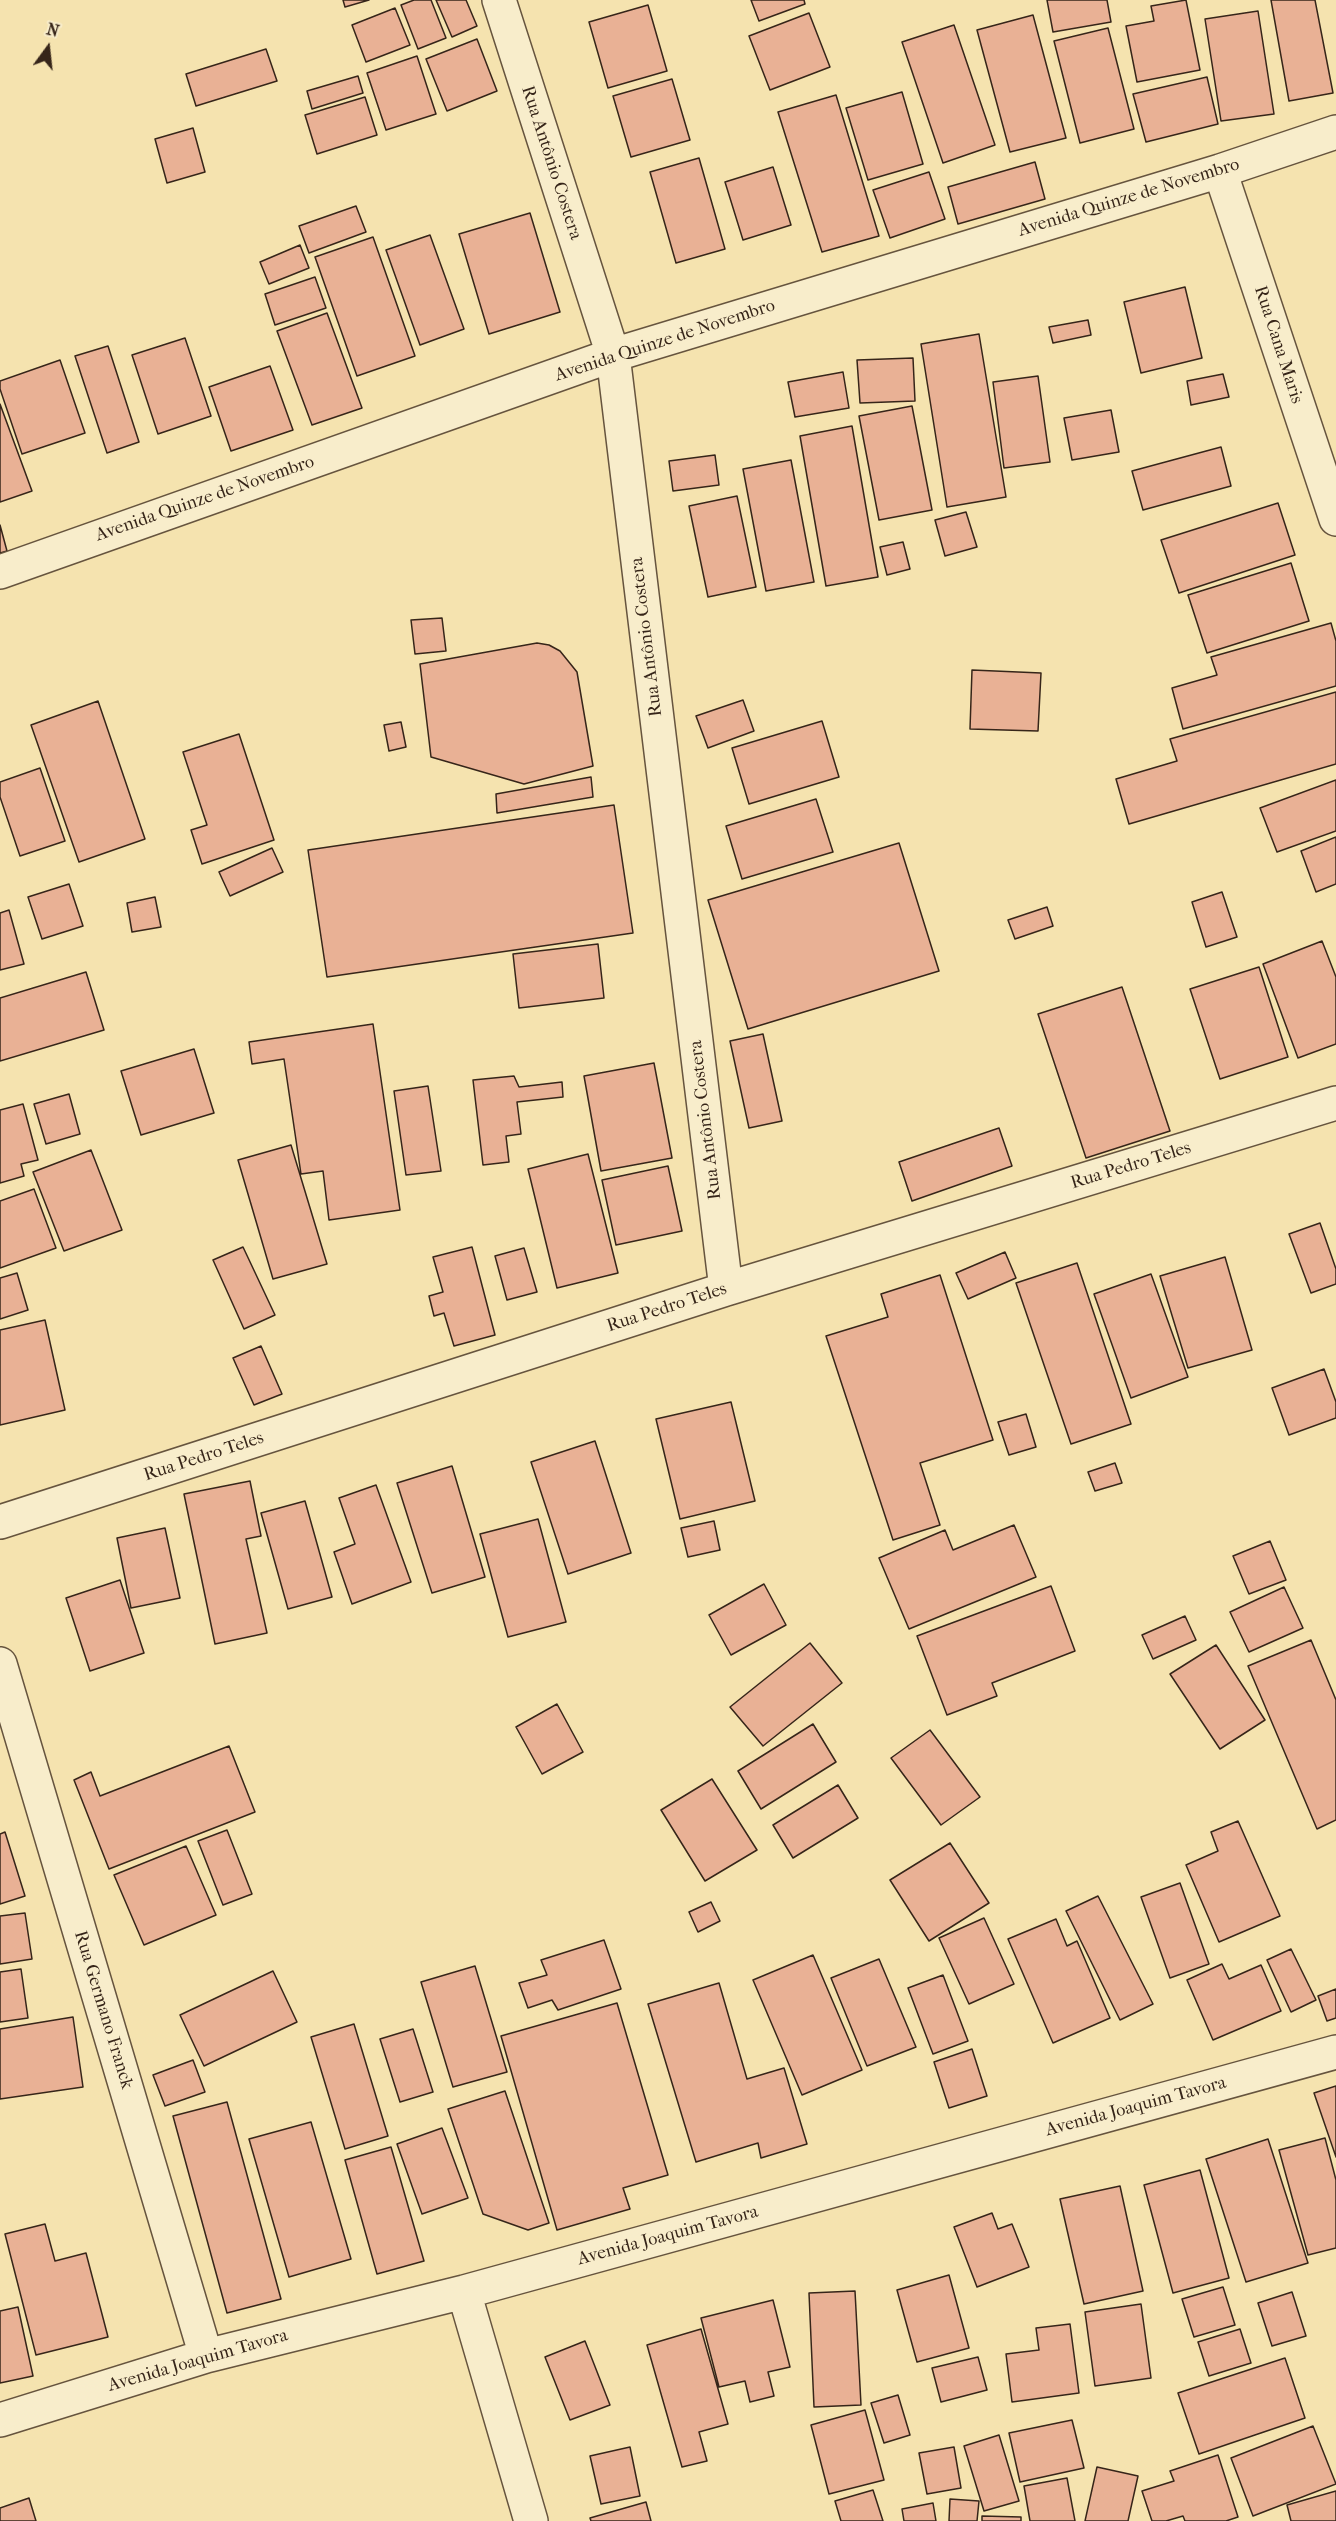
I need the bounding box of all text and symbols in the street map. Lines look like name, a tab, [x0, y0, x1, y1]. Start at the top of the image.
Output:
north arrow	[18, 18, 78, 78]
text: N	[44, 19, 61, 41]
street label: Rua Antônio Costera	[516, 83, 586, 243]
street label: Avenida Quinze de Novembro	[1016, 154, 1242, 242]
street label: Rua Cana Maris	[1249, 283, 1307, 407]
street label: Avenida Quinze de Novembro	[552, 295, 778, 387]
street label: Avenida Quinze de Novembro	[93, 451, 317, 547]
street label: Rua Antônio Costera	[627, 556, 667, 718]
street label: Rua Antônio Costera	[686, 1039, 726, 1201]
street label: Rua Pedro Teles	[1068, 1137, 1194, 1195]
street label: Rua Pedro Teles	[604, 1278, 730, 1338]
street label: Rua Pedro Teles	[141, 1427, 267, 1487]
street label: Rua Germano Franck	[69, 1928, 137, 2092]
street label: Avenida Joaquim Tavora	[1043, 2072, 1229, 2142]
street label: Avenida Joaquim Tavora	[575, 2201, 761, 2271]
street label: Avenida Joaquim Tavora	[106, 2325, 290, 2397]

